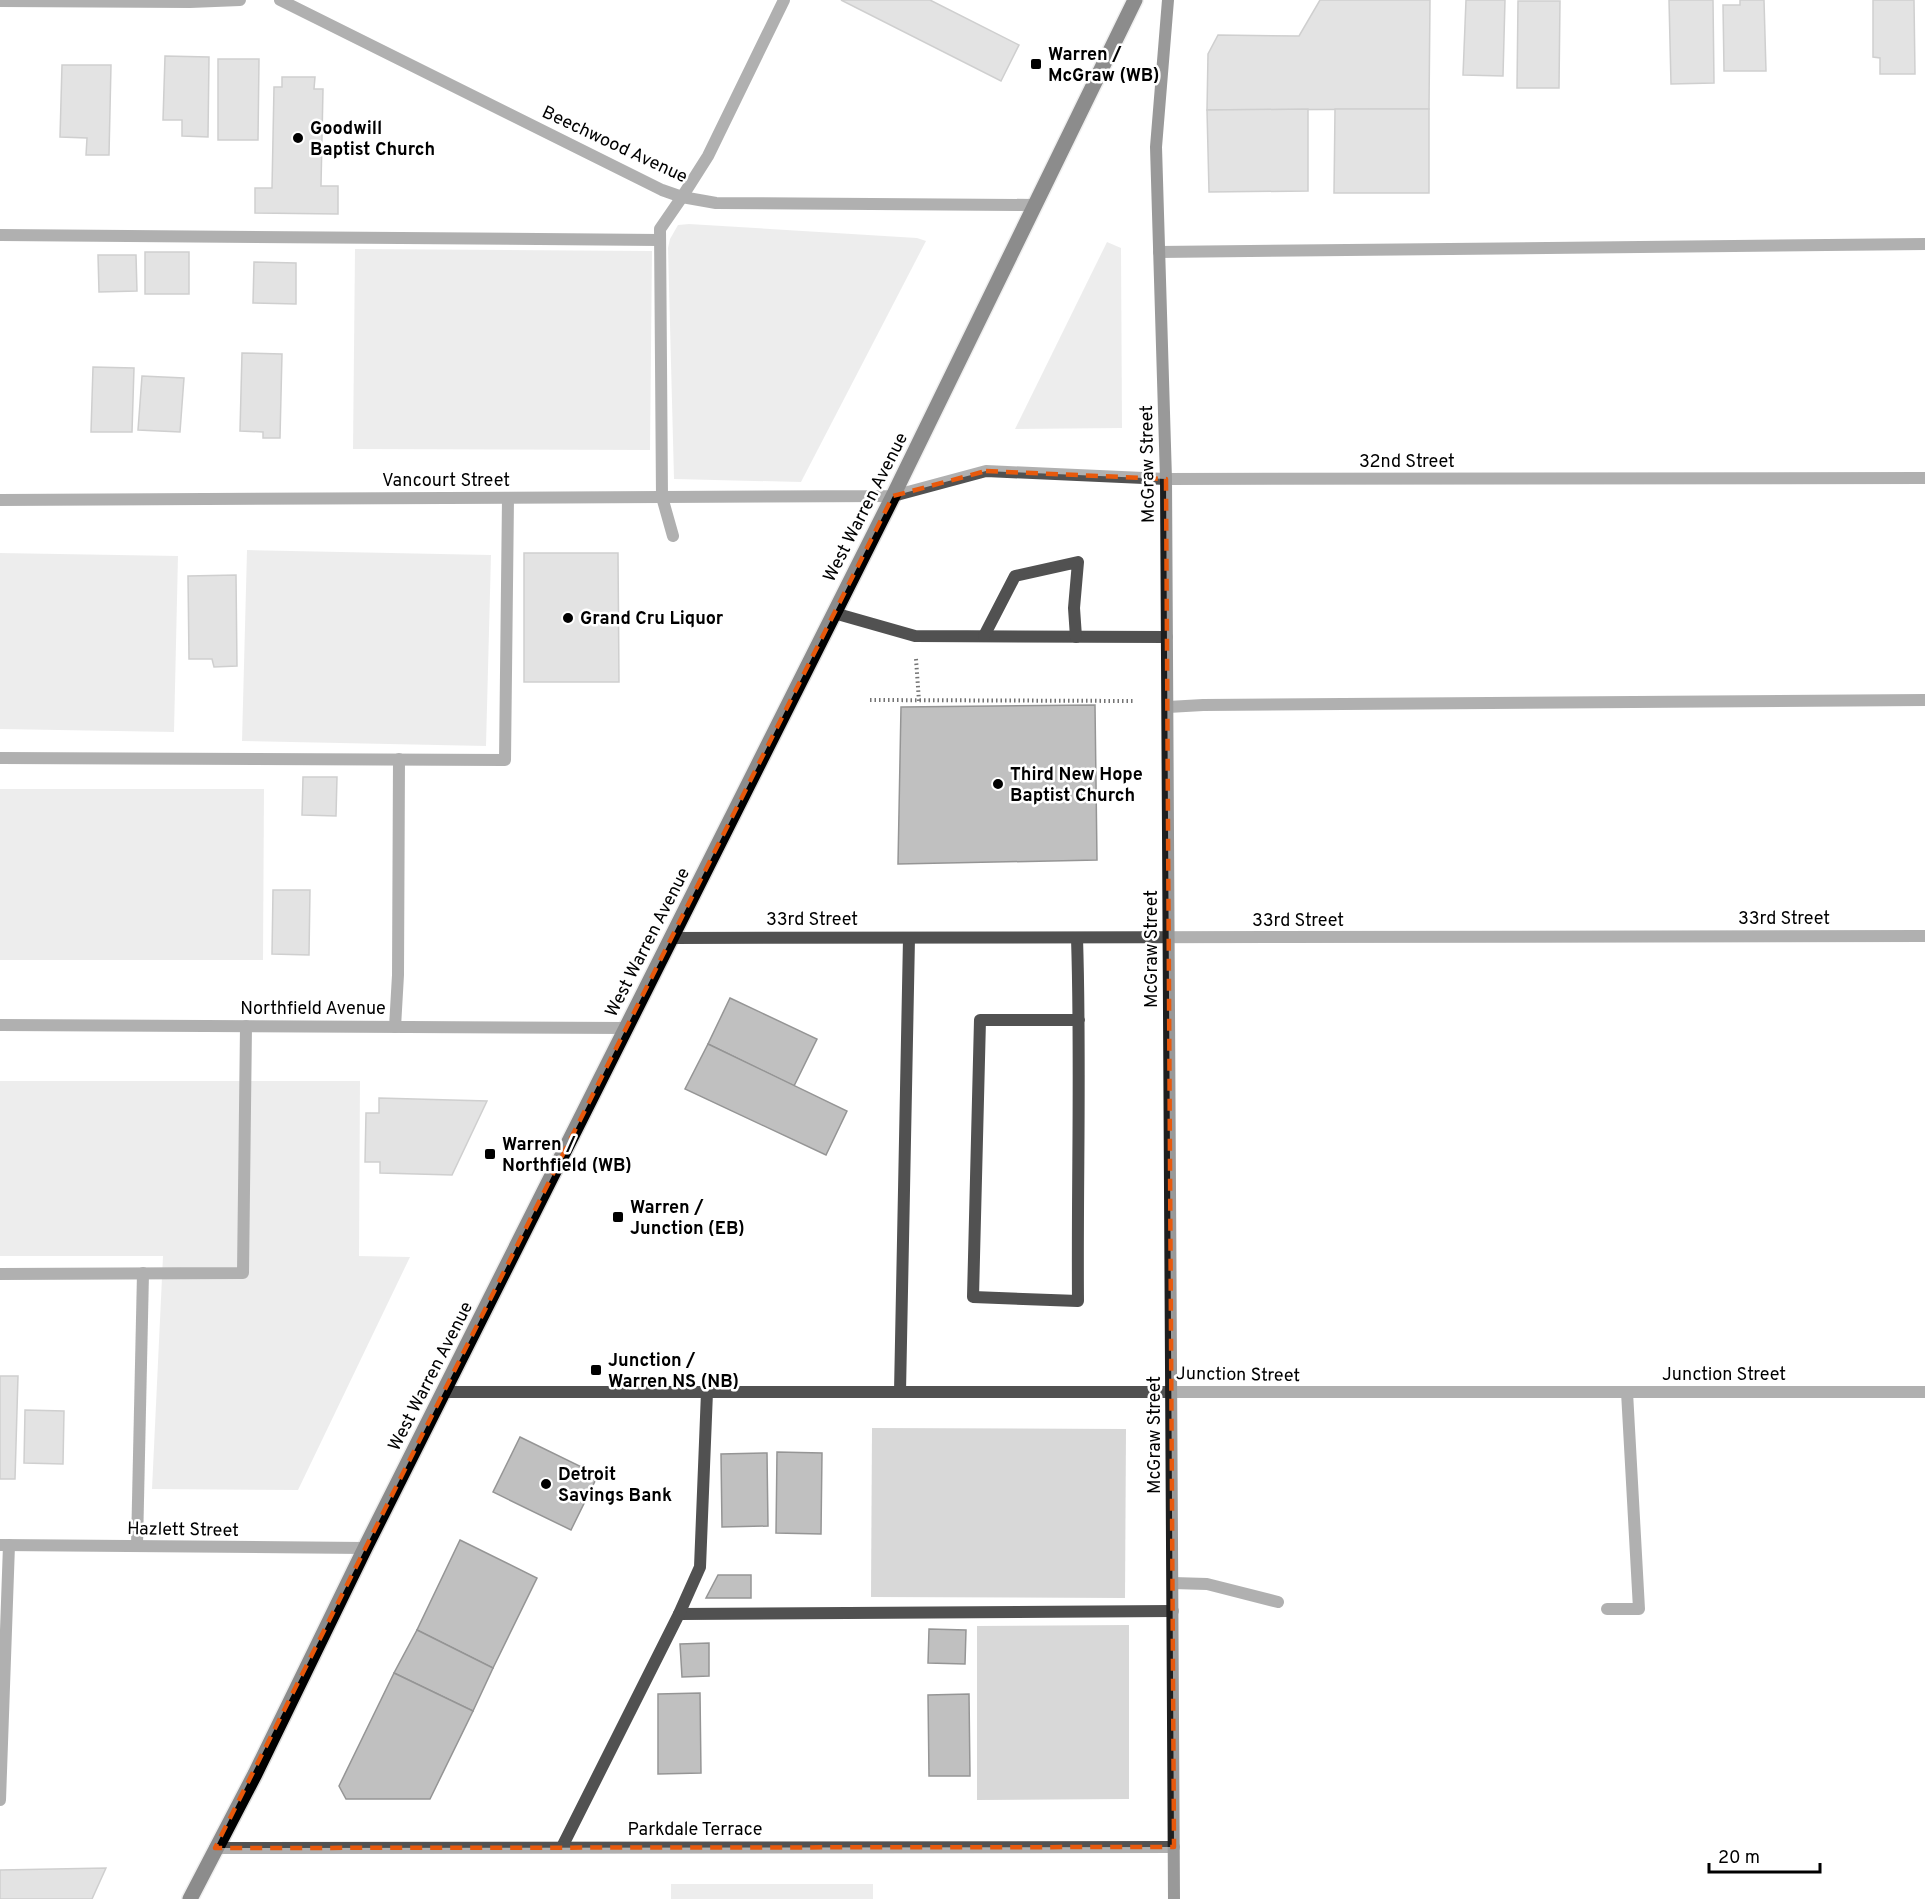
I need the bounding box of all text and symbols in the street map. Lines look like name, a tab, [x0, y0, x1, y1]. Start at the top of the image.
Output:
place label: Warren / McGraw (WB)	[1048, 44, 1160, 88]
marker: Warren / McGraw (WB)	[1029, 57, 1043, 71]
street label: Beechwood Avenue	[538, 102, 691, 189]
place label: Goodwill Baptist Church	[310, 118, 435, 162]
marker: Goodwill Baptist Church	[291, 131, 305, 145]
street label: McGraw Street	[1136, 405, 1161, 523]
street label: West Warren Avenue	[819, 429, 914, 586]
street label: 32nd Street	[1359, 451, 1455, 474]
street label: Vancourt Street	[382, 470, 510, 493]
place label: Grand Cru Liquor	[580, 608, 724, 631]
marker: Grand Cru Liquor	[561, 611, 575, 625]
place label: Third New Hope Baptist Church	[1010, 764, 1143, 808]
marker: Third New Hope Baptist Church	[991, 777, 1005, 791]
street label: West Warren Avenue	[601, 864, 696, 1021]
street label: McGraw Street	[1141, 890, 1164, 1008]
street label: 33rd Street	[1738, 908, 1830, 931]
street label: 33rd Street	[766, 909, 858, 932]
street label: 33rd Street	[1252, 910, 1344, 933]
street label: Northfield Avenue	[240, 998, 386, 1021]
place label: Warren / Northfield (WB)	[502, 1134, 632, 1178]
marker: Warren / Northfield (WB)	[483, 1147, 497, 1161]
place label: Warren / Junction (EB)	[630, 1197, 745, 1241]
marker: Warren / Junction (EB)	[611, 1210, 625, 1224]
street label: West Warren Avenue	[384, 1298, 479, 1455]
place label: Junction / Warren NS (NB)	[608, 1350, 739, 1394]
marker: Junction / Warren NS (NB)	[589, 1363, 603, 1377]
street label: Junction Street	[1176, 1363, 1300, 1388]
street label: Junction Street	[1662, 1364, 1786, 1387]
street label: McGraw Street	[1144, 1376, 1167, 1494]
place label: Detroit Savings Bank	[558, 1464, 672, 1508]
marker: Detroit Savings Bank	[539, 1477, 553, 1491]
street label: Hazlett Street	[127, 1518, 239, 1543]
street label: Parkdale Terrace	[628, 1819, 762, 1842]
scale bar	[1709, 1836, 1820, 1874]
text: 20 m	[1718, 1847, 1760, 1870]

